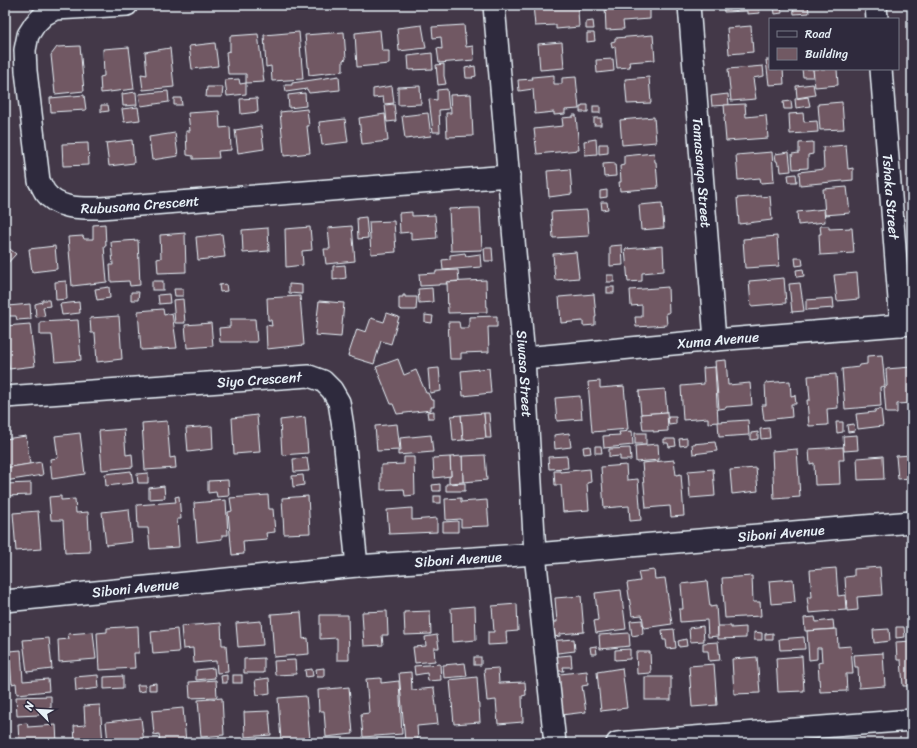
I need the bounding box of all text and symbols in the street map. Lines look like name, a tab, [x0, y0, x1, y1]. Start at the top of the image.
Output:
legend	[769, 18, 899, 70]
text: Road	[805, 23, 832, 45]
text: Building	[805, 43, 848, 65]
street label: Tamasanqa Street	[685, 116, 719, 229]
street label: Tshaka Street	[875, 153, 907, 242]
street label: Rubusana Crescent	[81, 188, 200, 221]
street label: Xuma Avenue	[675, 324, 760, 356]
street label: Siwasa Street	[509, 329, 540, 418]
street label: Siyo Crescent	[216, 364, 304, 395]
street label: Siboni Avenue	[736, 517, 826, 549]
street label: Siboni Avenue	[414, 544, 503, 575]
street label: Siboni Avenue	[91, 571, 180, 605]
north arrow	[18, 690, 58, 730]
text: N	[19, 698, 40, 714]

